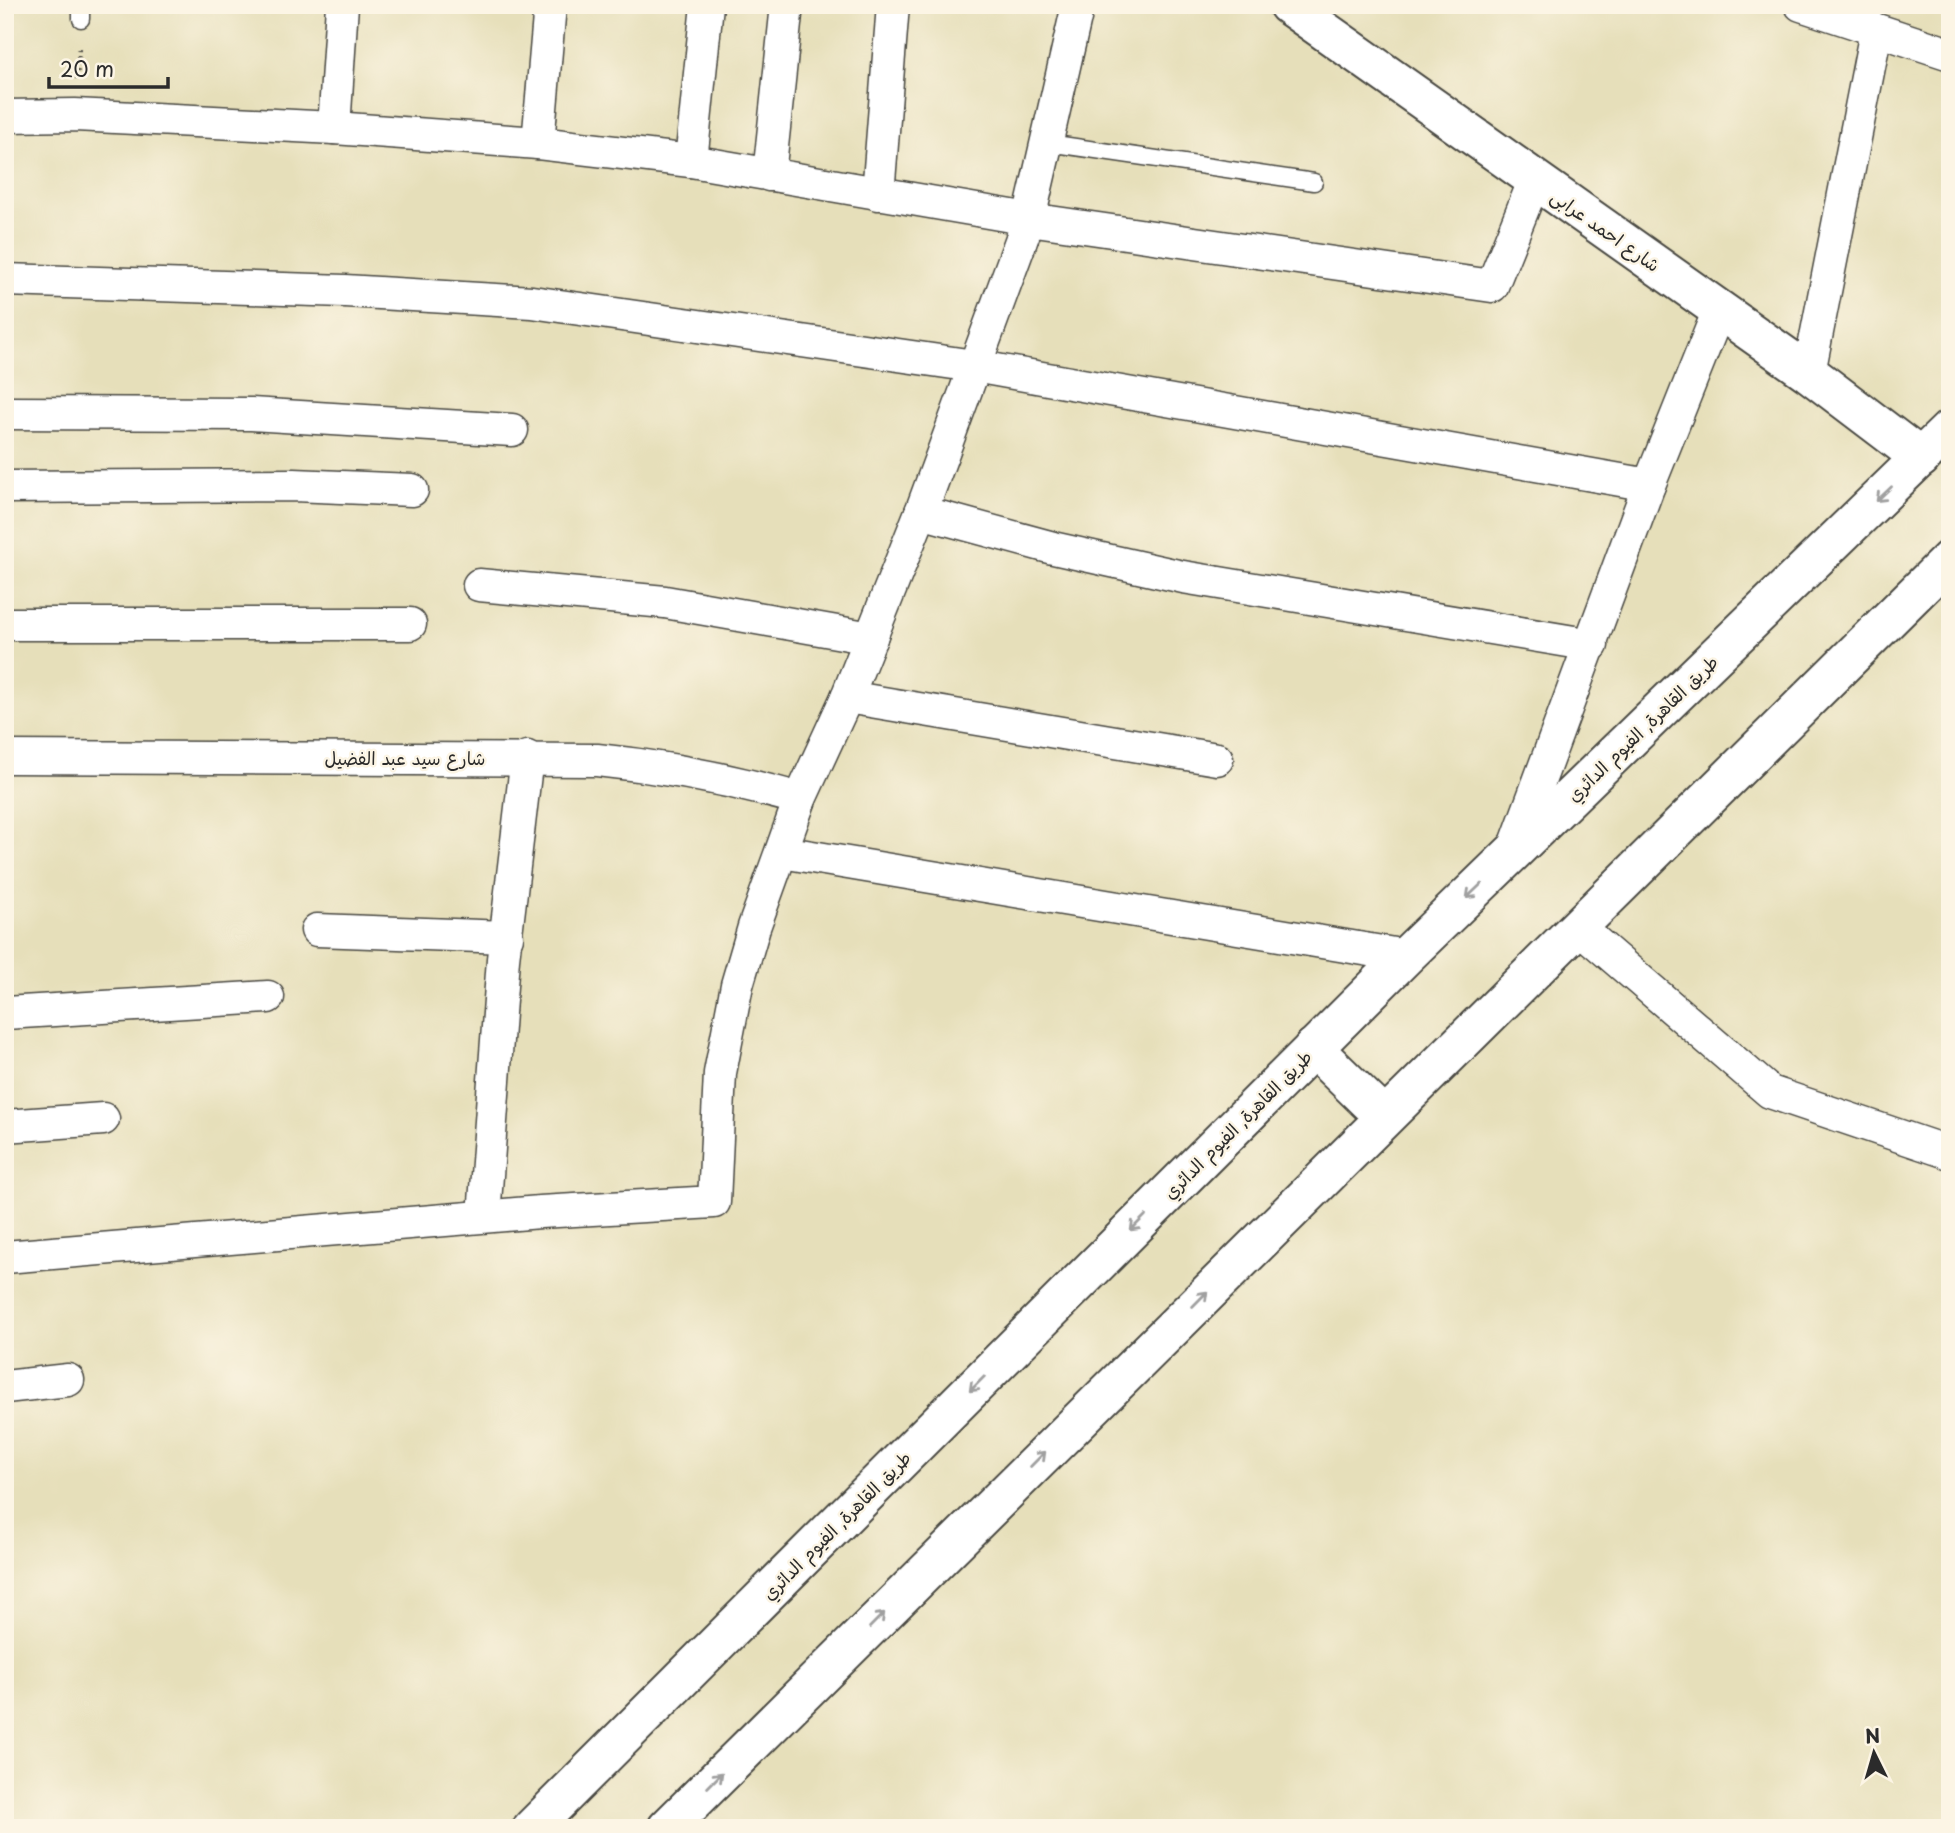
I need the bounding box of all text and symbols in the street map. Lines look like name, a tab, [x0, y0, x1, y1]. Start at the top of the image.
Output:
scale bar	[49, 46, 168, 90]
text: 20 m	[60, 52, 114, 84]
street label: شارع احمد عرابى	[1546, 182, 1666, 278]
one-way arrow	[1876, 485, 1893, 502]
street label: طريق القاهرة, الفيوم الدائري	[1560, 648, 1725, 809]
street label: شارع سيد عبد الفضيل	[324, 744, 486, 771]
one-way arrow	[1466, 882, 1483, 899]
street label: طريق القاهرة, الفيوم الدائري	[1156, 1043, 1319, 1206]
one-way arrow	[1130, 1215, 1147, 1232]
one-way arrow	[1191, 1291, 1208, 1308]
one-way arrow	[969, 1375, 986, 1392]
street label: طريق القاهرة, الفيوم الدائري	[755, 1444, 918, 1607]
one-way arrow	[1030, 1451, 1047, 1468]
one-way arrow	[868, 1611, 885, 1628]
north arrow	[1840, 1717, 1910, 1787]
text: N	[1864, 1720, 1881, 1750]
one-way arrow	[707, 1771, 724, 1788]

